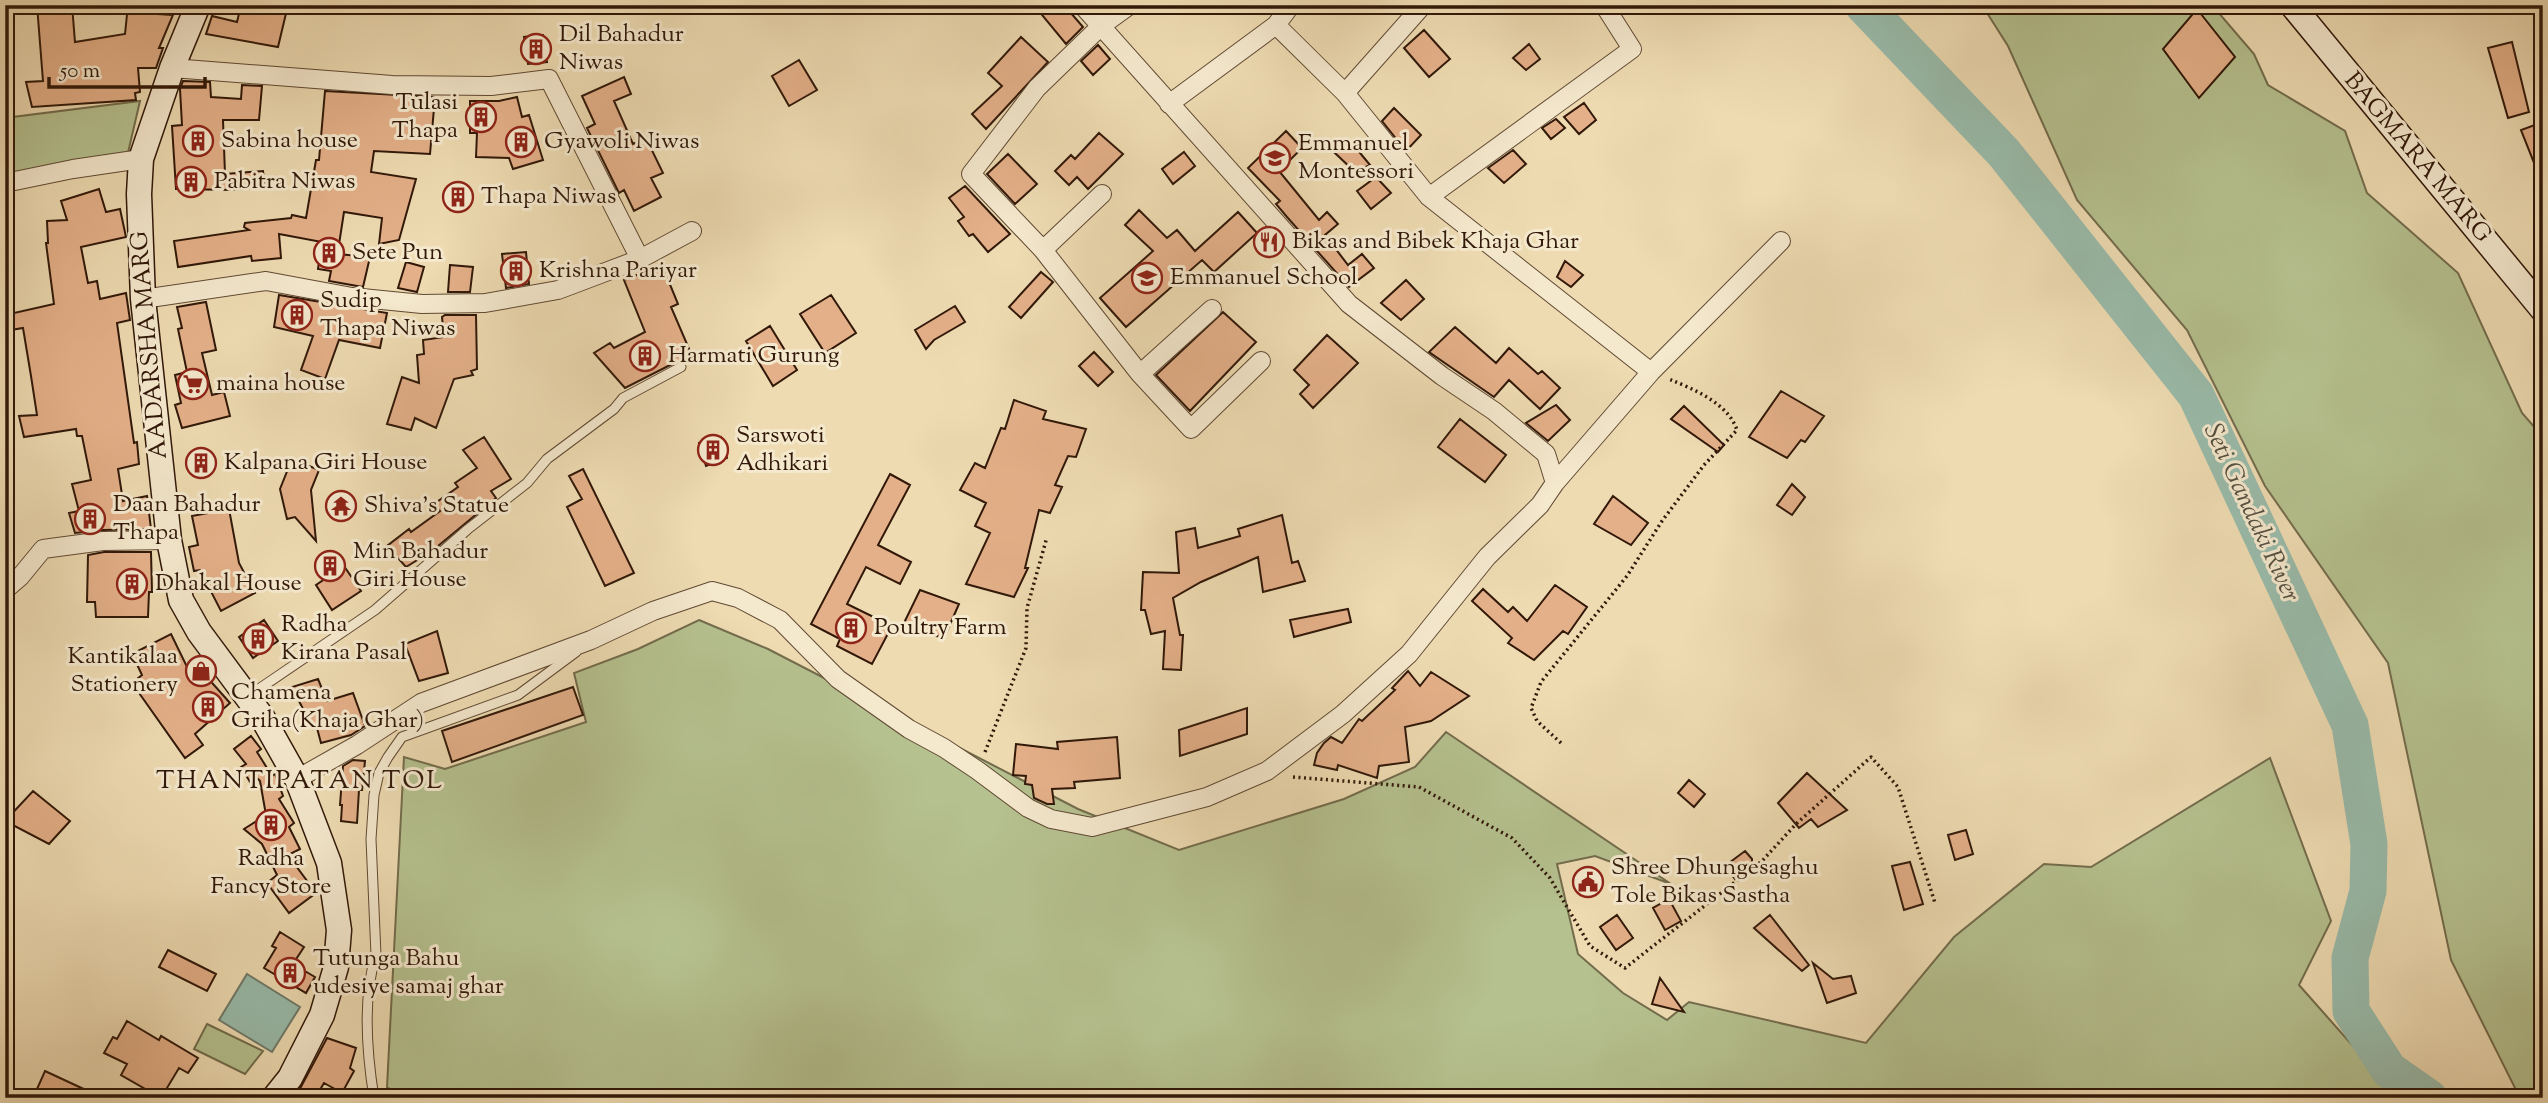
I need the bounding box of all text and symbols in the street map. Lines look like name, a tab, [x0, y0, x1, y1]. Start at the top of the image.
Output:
place label: Dil Bahadur Niwas	[559, 18, 684, 80]
building icon: Dil Bahadur Niwas	[519, 32, 553, 66]
scale bar	[49, 46, 205, 90]
text: 50 m	[59, 57, 100, 87]
street label: BAGMARA MARG	[2335, 65, 2499, 251]
place label: Tulasi Thapa	[392, 86, 458, 148]
building icon: Tulasi Thapa	[464, 100, 498, 134]
building icon: Sabina house	[181, 124, 215, 158]
place label: Sabina house	[221, 124, 358, 158]
building icon: Gyawoli Niwas	[504, 125, 538, 159]
place label: Gyawoli Niwas	[544, 125, 699, 159]
place label: Emmanuel Montessori	[1298, 127, 1414, 189]
school or university icon: Emmanuel Montessori	[1258, 141, 1292, 175]
building icon: Pabitra Niwas	[174, 165, 208, 199]
place label: Pabitra Niwas	[214, 165, 355, 199]
building icon: Thapa Niwas	[441, 180, 475, 214]
place label: Thapa Niwas	[481, 180, 616, 214]
restaurant icon: Bikas and Bibek Khaja Ghar	[1252, 225, 1286, 259]
place label: Bikas and Bibek Khaja Ghar	[1292, 225, 1579, 259]
street label: AADARSHA MARG	[123, 230, 177, 460]
building icon: Sete Pun	[312, 236, 346, 270]
place label: Sete Pun	[352, 236, 443, 270]
building icon: Krishna Pariyar	[499, 254, 533, 288]
place label: Krishna Pariyar	[539, 254, 697, 288]
school or university icon: Emmanuel School	[1130, 261, 1164, 295]
place label: Emmanuel School	[1170, 261, 1358, 295]
place label: Sudip Thapa Niwas	[320, 284, 455, 346]
building icon: Sudip Thapa Niwas	[280, 298, 314, 332]
building icon: Harmati Gurung	[628, 339, 662, 373]
place label: Harmati Gurung	[668, 339, 840, 373]
supermarket icon: maina house	[176, 367, 210, 401]
place label: maina house	[216, 367, 346, 401]
water label: Seti Gandaki River	[2193, 418, 2309, 608]
place label: Sarswoti Adhikari	[736, 419, 829, 481]
building icon: Sarswoti Adhikari	[696, 433, 730, 467]
building icon: Kalpana Giri House	[184, 446, 218, 480]
place label: Kalpana Giri House	[224, 446, 427, 480]
place label: Daan Bahadur Thapa	[113, 488, 261, 550]
temple icon: Shiva's Statue	[324, 489, 358, 523]
place label: Shiva's Statue	[364, 489, 509, 523]
building icon: Daan Bahadur Thapa	[73, 502, 107, 536]
place label: Min Bahadur Giri House	[353, 535, 488, 597]
building icon: Min Bahadur Giri House	[313, 549, 347, 583]
building icon: Dhakal House	[115, 567, 149, 601]
place label: Dhakal House	[155, 567, 302, 601]
place label: Radha Kirana Pasal	[281, 608, 407, 670]
building icon: Poultry Farm	[834, 611, 868, 645]
place label: Poultry Farm	[874, 611, 1007, 645]
building icon: Radha Kirana Pasal	[241, 622, 275, 656]
place label: Kantikalaa Stationery	[68, 640, 178, 702]
shop icon: Kantikalaa Stationery	[184, 654, 218, 688]
place label: Chamena Griha(Khaja Ghar)	[231, 676, 424, 738]
building icon: Chamena Griha(Khaja Ghar)	[191, 690, 225, 724]
district label: THANTIPATAN TOL	[156, 763, 444, 800]
building icon: Radha Fancy Store	[254, 808, 288, 842]
place label: Radha Fancy Store	[211, 842, 331, 904]
place label: Shree Dhungesaghu Tole Bikas Sastha	[1611, 851, 1819, 913]
public building icon: Shree Dhungesaghu Tole Bikas Sastha	[1571, 865, 1605, 899]
place label: Tutunga Bahu udesiye samaj ghar	[313, 942, 504, 1004]
building icon: Tutunga Bahu udesiye samaj ghar	[273, 956, 307, 990]

